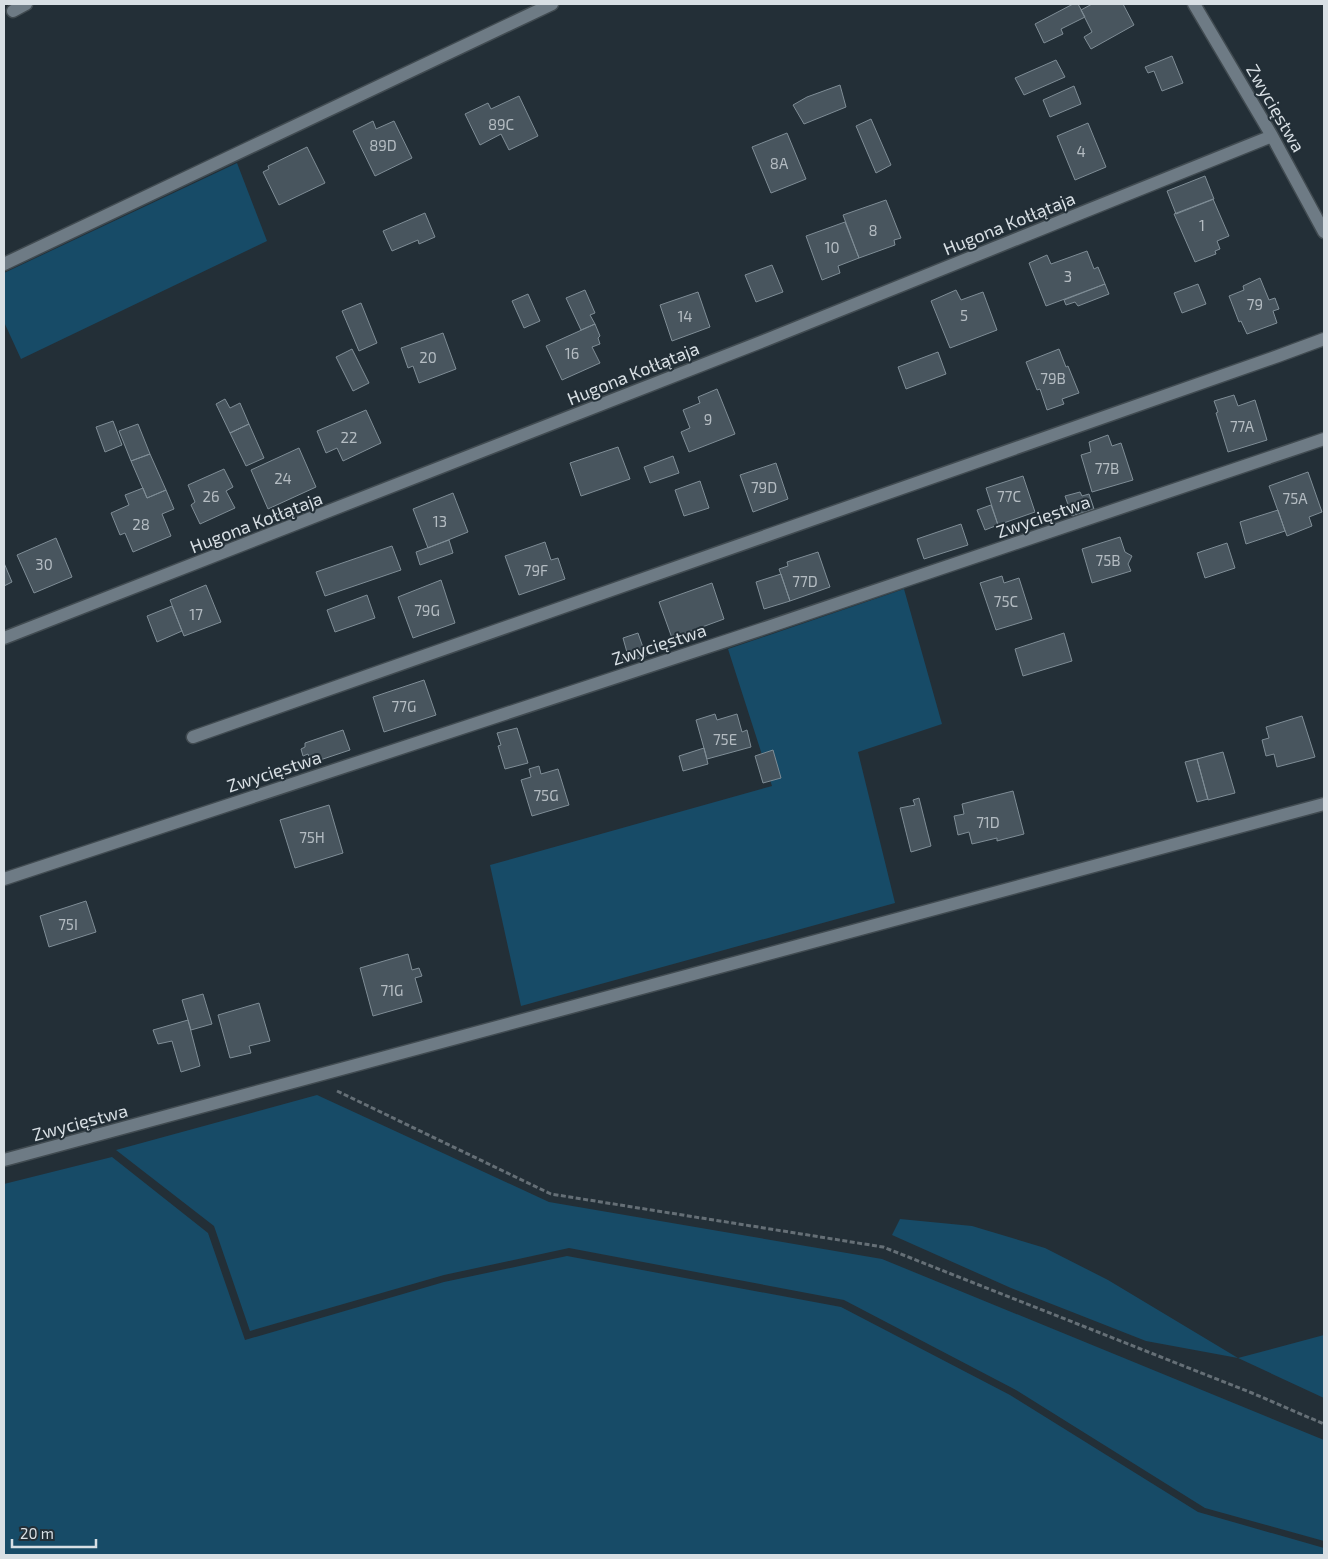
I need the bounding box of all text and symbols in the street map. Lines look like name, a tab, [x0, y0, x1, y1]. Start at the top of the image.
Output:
street label: Zwycięstwa	[1242, 60, 1310, 156]
house number: 89C	[488, 115, 515, 133]
house number: 89D	[369, 136, 397, 154]
house number: 4	[1076, 142, 1086, 160]
house number: 8A	[770, 154, 789, 172]
street label: Hugona Kołłątaja	[940, 187, 1078, 259]
house number: 1	[1199, 216, 1205, 234]
house number: 8	[868, 221, 878, 239]
house number: 10	[824, 238, 840, 256]
house number: 3	[1064, 267, 1072, 285]
house number: 79	[1247, 295, 1263, 313]
house number: 5	[960, 306, 968, 324]
house number: 14	[677, 307, 693, 325]
street label: Hugona Kołłątaja	[564, 337, 702, 409]
house number: 16	[565, 344, 579, 362]
house number: 20	[419, 348, 437, 366]
house number: 79B	[1040, 369, 1066, 387]
house number: 9	[704, 410, 712, 428]
house number: 77A	[1230, 417, 1255, 435]
house number: 22	[341, 428, 357, 446]
house number: 77B	[1095, 459, 1119, 477]
house number: 24	[274, 469, 292, 487]
house number: 79D	[751, 478, 777, 496]
street label: Hugona Kołłątaja	[187, 487, 325, 557]
house number: 26	[202, 487, 220, 505]
house number: 77C	[997, 487, 1021, 505]
house number: 75A	[1282, 489, 1308, 507]
street label: Zwycięstwa	[993, 490, 1093, 542]
house number: 13	[433, 512, 447, 530]
house number: 28	[132, 515, 150, 533]
house number: 75B	[1095, 551, 1121, 569]
house number: 30	[35, 555, 53, 573]
house number: 79F	[524, 561, 548, 579]
house number: 77D	[792, 572, 818, 590]
house number: 75C	[994, 592, 1019, 610]
house number: 79G	[414, 601, 440, 619]
house number: 17	[189, 605, 203, 623]
street label: Zwycięstwa	[609, 618, 709, 670]
house number: 77G	[392, 697, 416, 715]
house number: 75E	[713, 730, 737, 748]
street label: Zwycięstwa	[224, 745, 324, 797]
house number: 75G	[533, 786, 559, 804]
house number: 71D	[976, 813, 1000, 831]
house number: 75H	[299, 828, 325, 846]
house number: 75I	[58, 915, 78, 933]
house number: 71G	[380, 981, 404, 999]
street label: Zwycięstwa	[30, 1099, 130, 1145]
scale bar	[12, 1516, 96, 1548]
text: 20 m	[20, 1524, 54, 1542]

